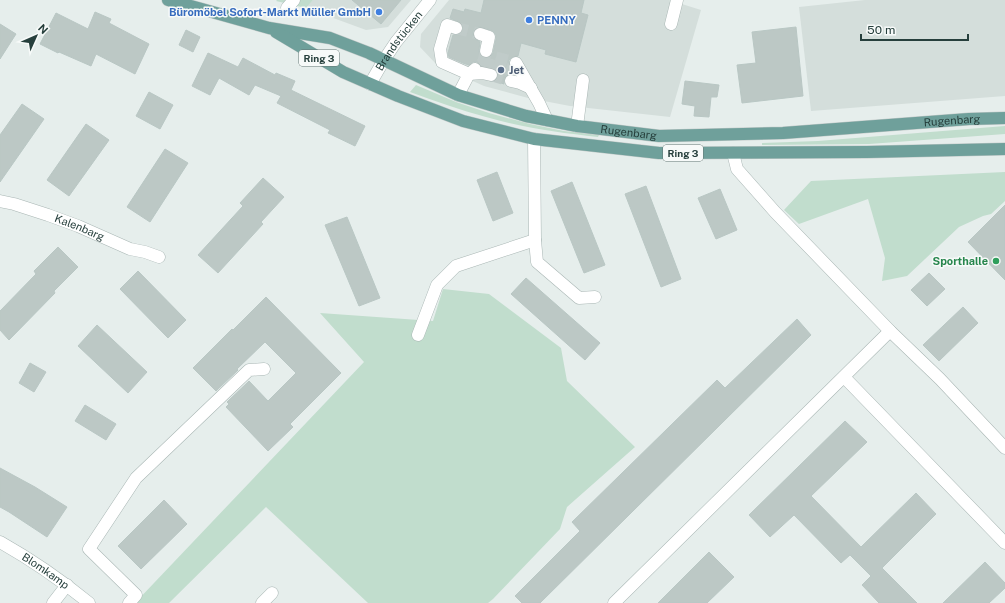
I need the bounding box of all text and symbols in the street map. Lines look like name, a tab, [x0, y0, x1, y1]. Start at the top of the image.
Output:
place label: Büromöbel Sofort-Markt Müller GmbH	[169, 6, 371, 18]
marker: Büromöbel Sofort-Markt Müller GmbH	[374, 7, 384, 17]
street label: Brandstücken	[373, 9, 425, 73]
place label: PENNY	[537, 14, 576, 26]
marker: PENNY	[524, 15, 534, 25]
north arrow	[16, 16, 56, 56]
scale bar	[861, 16, 968, 42]
text: N	[36, 22, 50, 36]
text: 50 m	[867, 23, 895, 37]
road number: Ring 3	[299, 50, 339, 66]
place label: Jet	[509, 64, 525, 76]
marker: Jet	[496, 65, 506, 75]
street label: Rugenbarg	[923, 113, 980, 128]
street label: Rugenbarg	[600, 123, 658, 142]
road number: Ring 3	[663, 145, 703, 161]
street label: Kalenbarg	[53, 212, 107, 243]
place label: Sporthalle	[933, 255, 988, 267]
marker: Sporthalle	[991, 256, 1001, 266]
street label: Blomkamp	[20, 551, 72, 591]

